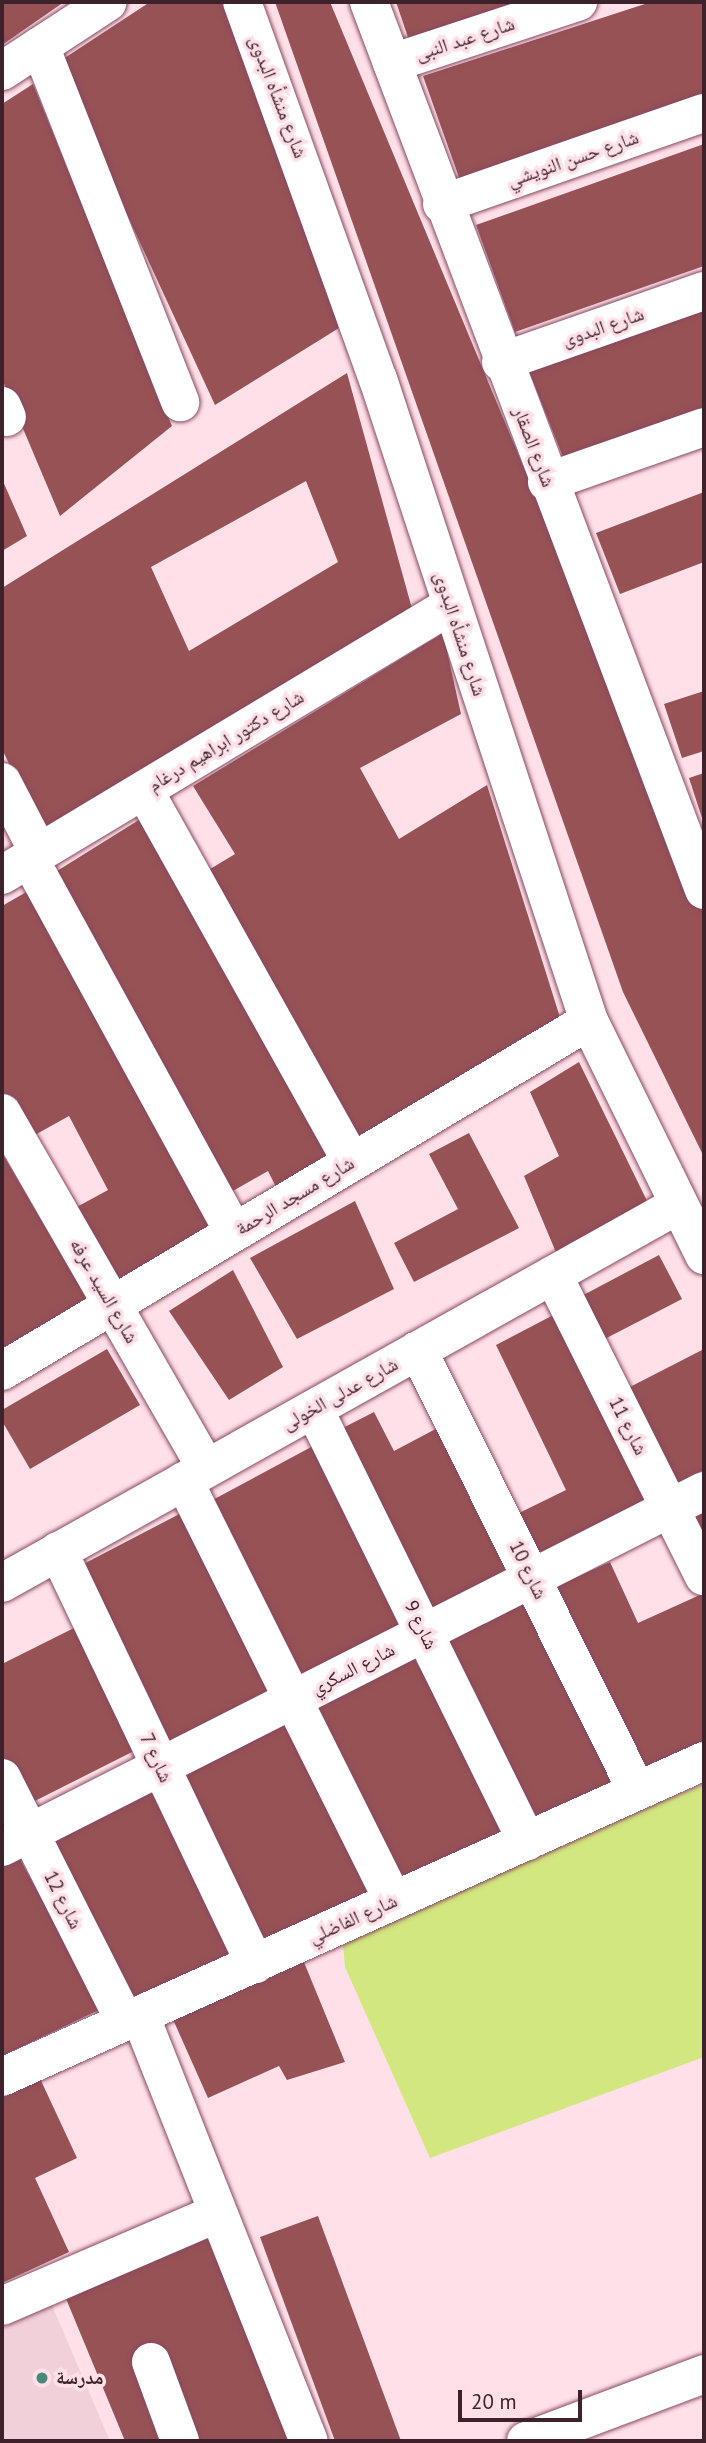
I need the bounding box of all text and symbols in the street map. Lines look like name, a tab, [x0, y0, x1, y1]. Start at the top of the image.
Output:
street label: شارع عبد النبى	[412, 12, 518, 66]
street label: شارع منشأه البدوى	[244, 33, 312, 161]
street label: شارع حسن النويشي	[504, 126, 642, 192]
street label: شارع البدوى	[559, 302, 647, 352]
street label: شارع الصقار	[508, 404, 560, 490]
street label: شارع منشأه البدوى	[429, 569, 491, 699]
street label: شارع دكتور ابراهيم درغام	[144, 686, 308, 796]
street label: شارع مسجد الرحمة	[232, 1152, 358, 1240]
street label: شارع السيد عرفه	[65, 1235, 143, 1347]
street label: شارع عدلى الخولى	[278, 1353, 402, 1435]
street label: شارع 11	[604, 1393, 652, 1459]
street label: شارع 10	[504, 1537, 552, 1603]
street label: شارع 9	[399, 1597, 443, 1653]
street label: شارع السكري	[308, 1638, 398, 1700]
street label: شارع 7	[135, 1730, 177, 1786]
street label: شارع 12	[39, 1867, 87, 1933]
street label: شارع الفاضلي	[305, 1889, 401, 1949]
place label: مدرسة	[56, 2367, 104, 2389]
marker: مدرسة	[34, 2370, 50, 2386]
scale bar	[461, 2376, 585, 2420]
text: 20 m	[471, 2388, 517, 2415]

